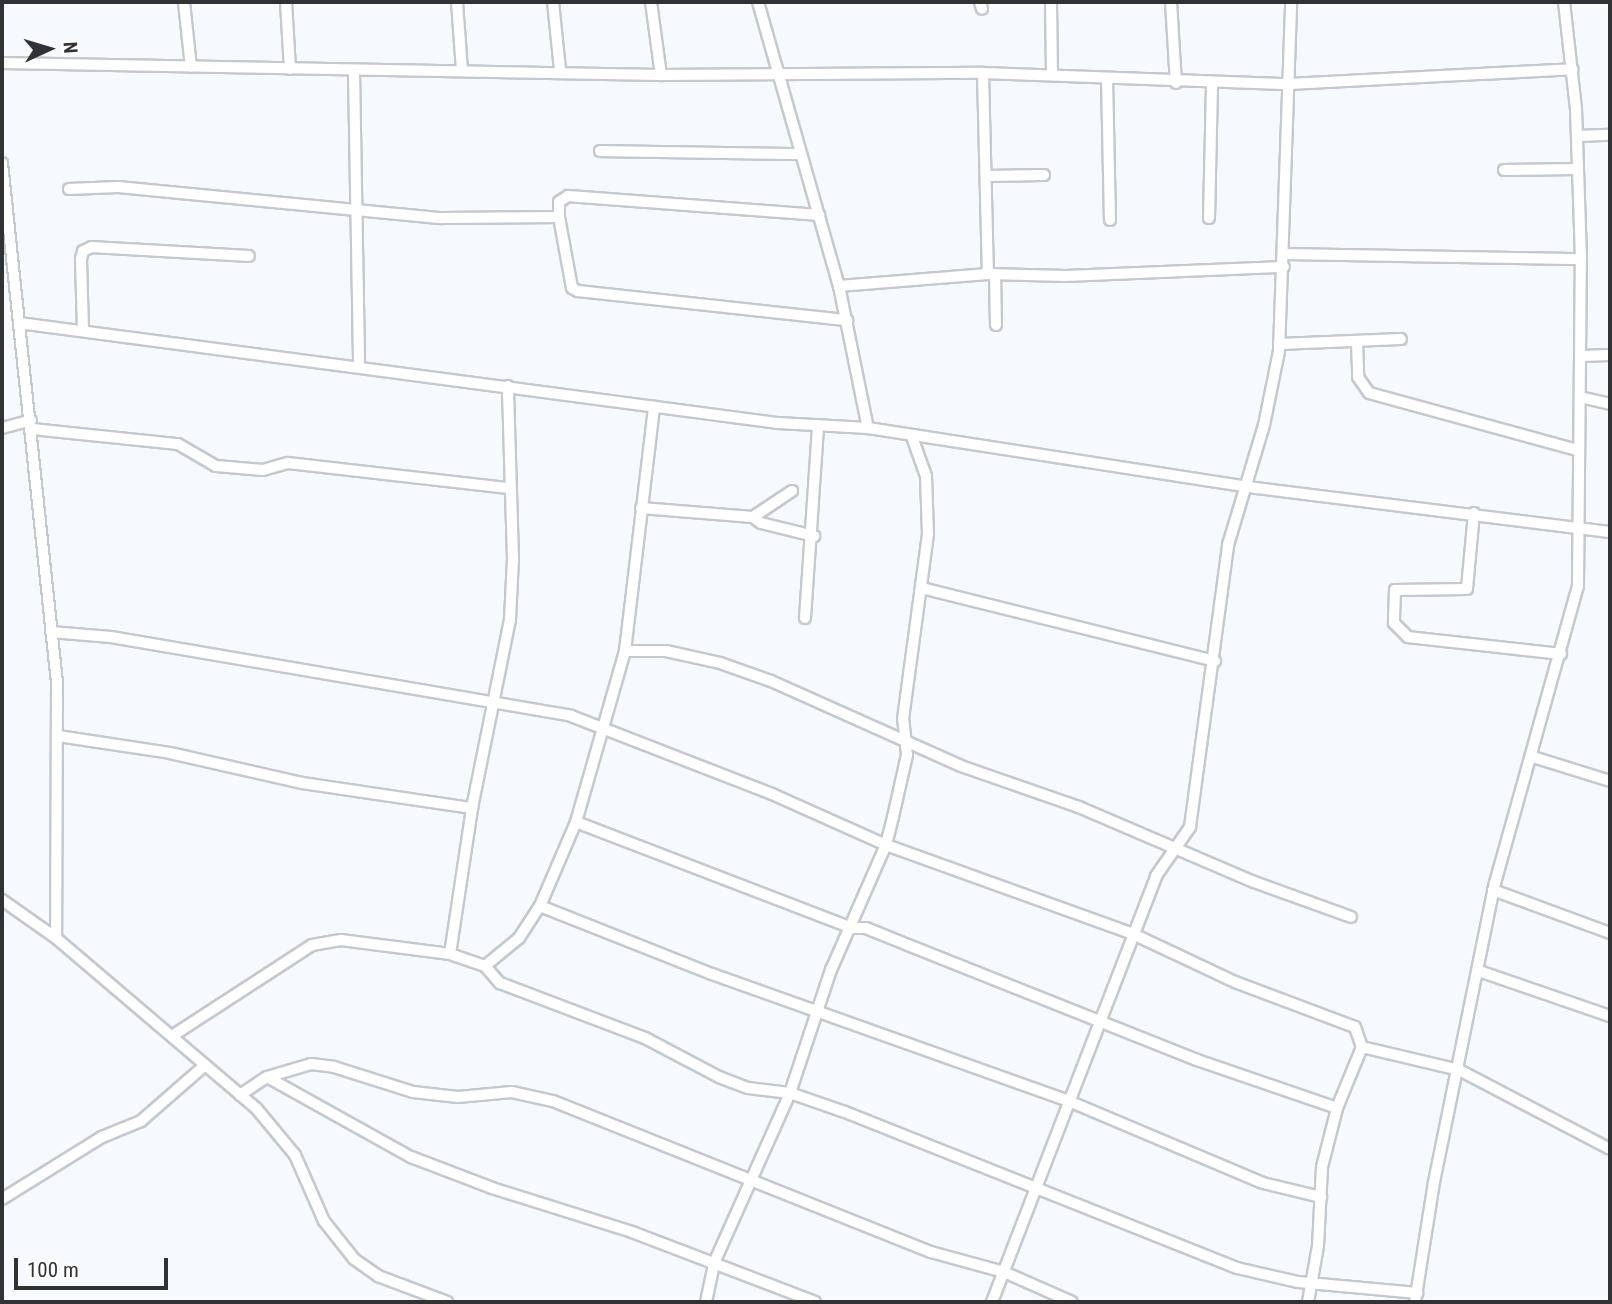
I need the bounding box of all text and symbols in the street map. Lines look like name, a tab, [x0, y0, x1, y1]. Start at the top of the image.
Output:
north arrow	[14, 14, 84, 84]
text: N	[59, 41, 82, 54]
scale bar	[18, 1244, 172, 1288]
text: 100 m	[27, 1258, 79, 1282]

